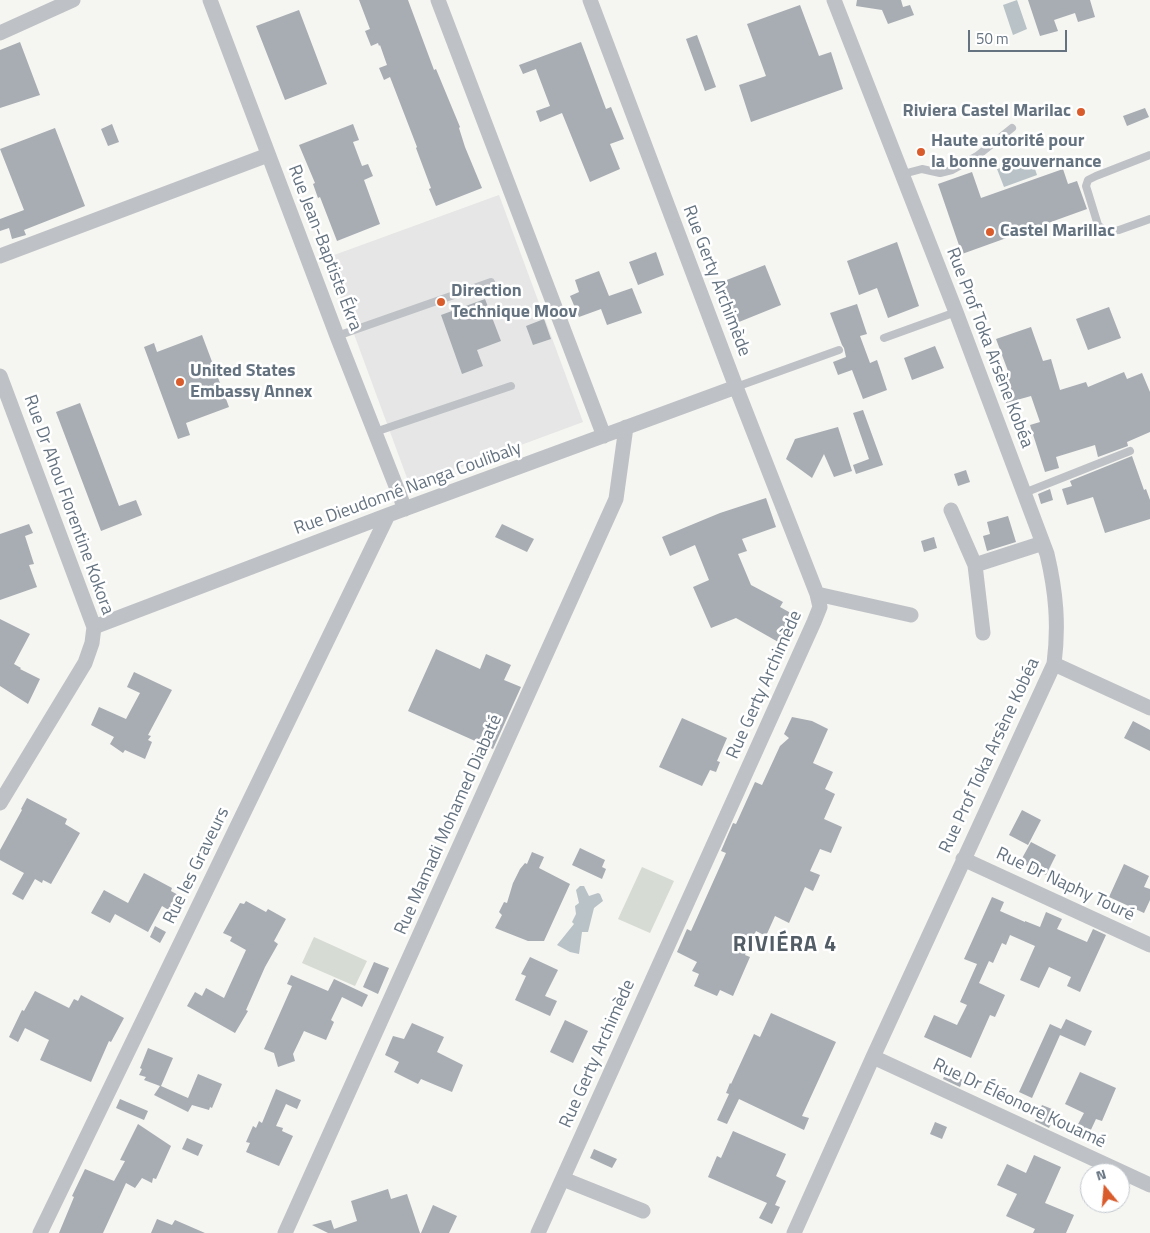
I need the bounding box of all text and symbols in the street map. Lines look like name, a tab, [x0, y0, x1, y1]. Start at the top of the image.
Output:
scale bar	[970, 20, 1069, 52]
text: 50 m	[976, 27, 1009, 50]
place label: Riviera Castel Marilac	[902, 101, 1071, 123]
marker: Riviera Castel Marilac	[1075, 106, 1087, 118]
place label: Haute autorité pour la bonne gouvernance	[931, 131, 1102, 173]
marker: Haute autorité pour la bonne gouvernance	[915, 146, 927, 158]
street label: Rue Jean-Baptiste Ékra	[282, 162, 366, 334]
street label: Rue Gerty Archimède	[677, 202, 755, 360]
place label: Castel Marillac	[1000, 221, 1115, 243]
marker: Castel Marillac	[984, 226, 996, 238]
street label: Rue Prof Toka Arsène Kobéa	[941, 245, 1037, 451]
place label: Direction Technique Moov	[451, 281, 577, 324]
marker: Direction Technique Moov	[435, 296, 447, 308]
place label: United States Embassy Annex	[190, 361, 312, 404]
marker: United States Embassy Annex	[174, 376, 186, 388]
street label: Rue Dr Ahou Florentine Kokora	[18, 392, 118, 618]
street label: Rue Dieudonné Nanga Coulibaly	[291, 438, 525, 540]
street label: Rue Gerty Archimède	[723, 608, 807, 762]
street label: Rue Prof Toka Arsène Kobéa	[935, 655, 1045, 857]
street label: Rue Mamadi Mohamed Diabaté	[391, 712, 507, 938]
street label: Rue les Graveurs	[159, 804, 235, 928]
street label: Rue Dr Naphy Touré	[992, 843, 1138, 927]
district label: RIVIÉRA 4	[732, 933, 838, 959]
street label: Rue Gerty Archimède	[556, 977, 640, 1131]
street label: Rue Dr Éléonore Kouamé	[929, 1054, 1109, 1154]
north arrow	[1080, 1163, 1130, 1213]
text: N	[1093, 1163, 1108, 1186]

